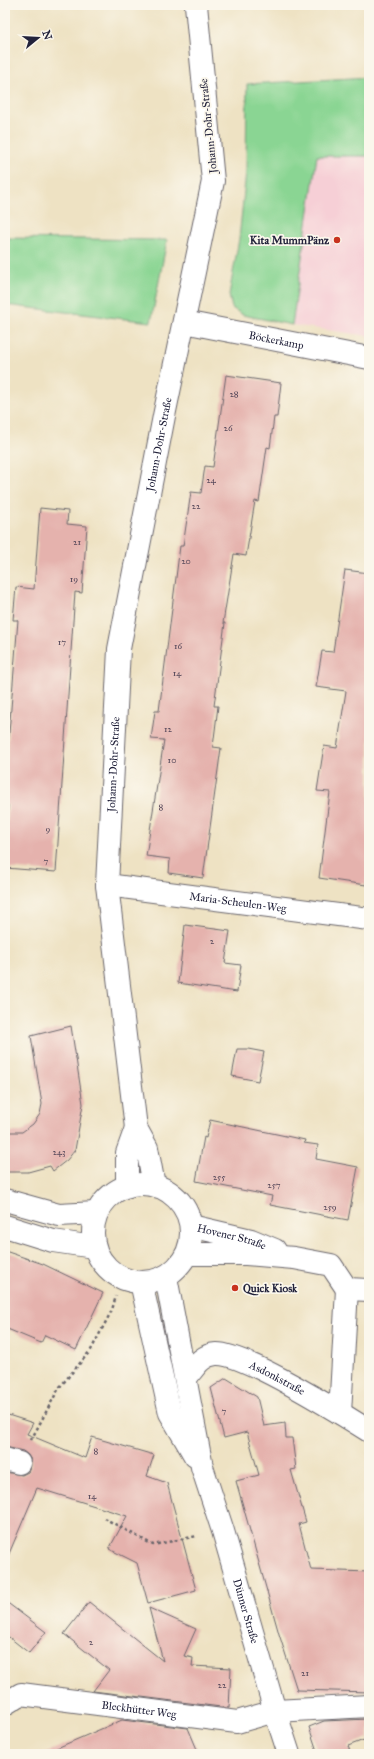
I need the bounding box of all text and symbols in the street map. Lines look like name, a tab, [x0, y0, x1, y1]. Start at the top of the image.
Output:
north arrow	[18, 18, 58, 58]
text: N	[39, 29, 55, 42]
street label: Johann-Dohr-Straße	[197, 77, 221, 175]
place label: Kita MummPänz	[250, 234, 330, 247]
marker: Kita MummPänz	[332, 235, 342, 245]
street label: Böckerkamp	[248, 329, 305, 352]
house number: 28	[229, 388, 239, 399]
street label: Johann-Dohr-Straße	[143, 396, 175, 494]
house number: 26	[223, 422, 233, 433]
house number: 24	[206, 474, 217, 485]
house number: 22	[192, 500, 201, 511]
house number: 21	[73, 536, 81, 547]
house number: 20	[181, 555, 191, 566]
house number: 19	[70, 573, 78, 584]
house number: 17	[58, 636, 66, 647]
house number: 16	[174, 640, 182, 651]
house number: 14	[173, 667, 182, 678]
street label: Johann-Dohr-Straße	[105, 716, 123, 813]
house number: 12	[164, 723, 173, 734]
house number: 10	[168, 754, 176, 765]
house number: 8	[159, 801, 164, 812]
house number: 9	[46, 823, 51, 834]
house number: 7	[44, 855, 49, 866]
street label: Maria-Scheulen-Weg	[189, 890, 288, 915]
house number: 2	[210, 935, 215, 946]
house number: 243	[52, 1146, 66, 1157]
house number: 255	[213, 1171, 226, 1182]
house number: 257	[267, 1179, 281, 1190]
house number: 259	[323, 1201, 337, 1212]
street label: Hovener Straße	[196, 1222, 268, 1253]
place label: Quick Kiosk	[243, 1282, 298, 1296]
marker: Quick Kiosk	[230, 1283, 240, 1293]
street label: Asdonkstraße	[246, 1358, 307, 1398]
house number: 7	[222, 1405, 227, 1416]
house number: 8	[94, 1445, 99, 1456]
house number: 14	[88, 1490, 97, 1501]
street label: Dünner Straße	[230, 1577, 261, 1645]
house number: 2	[89, 1636, 94, 1647]
house number: 21	[301, 1667, 309, 1678]
house number: 22	[218, 1679, 227, 1690]
street label: Bleckhütter Weg	[101, 1699, 178, 1721]

